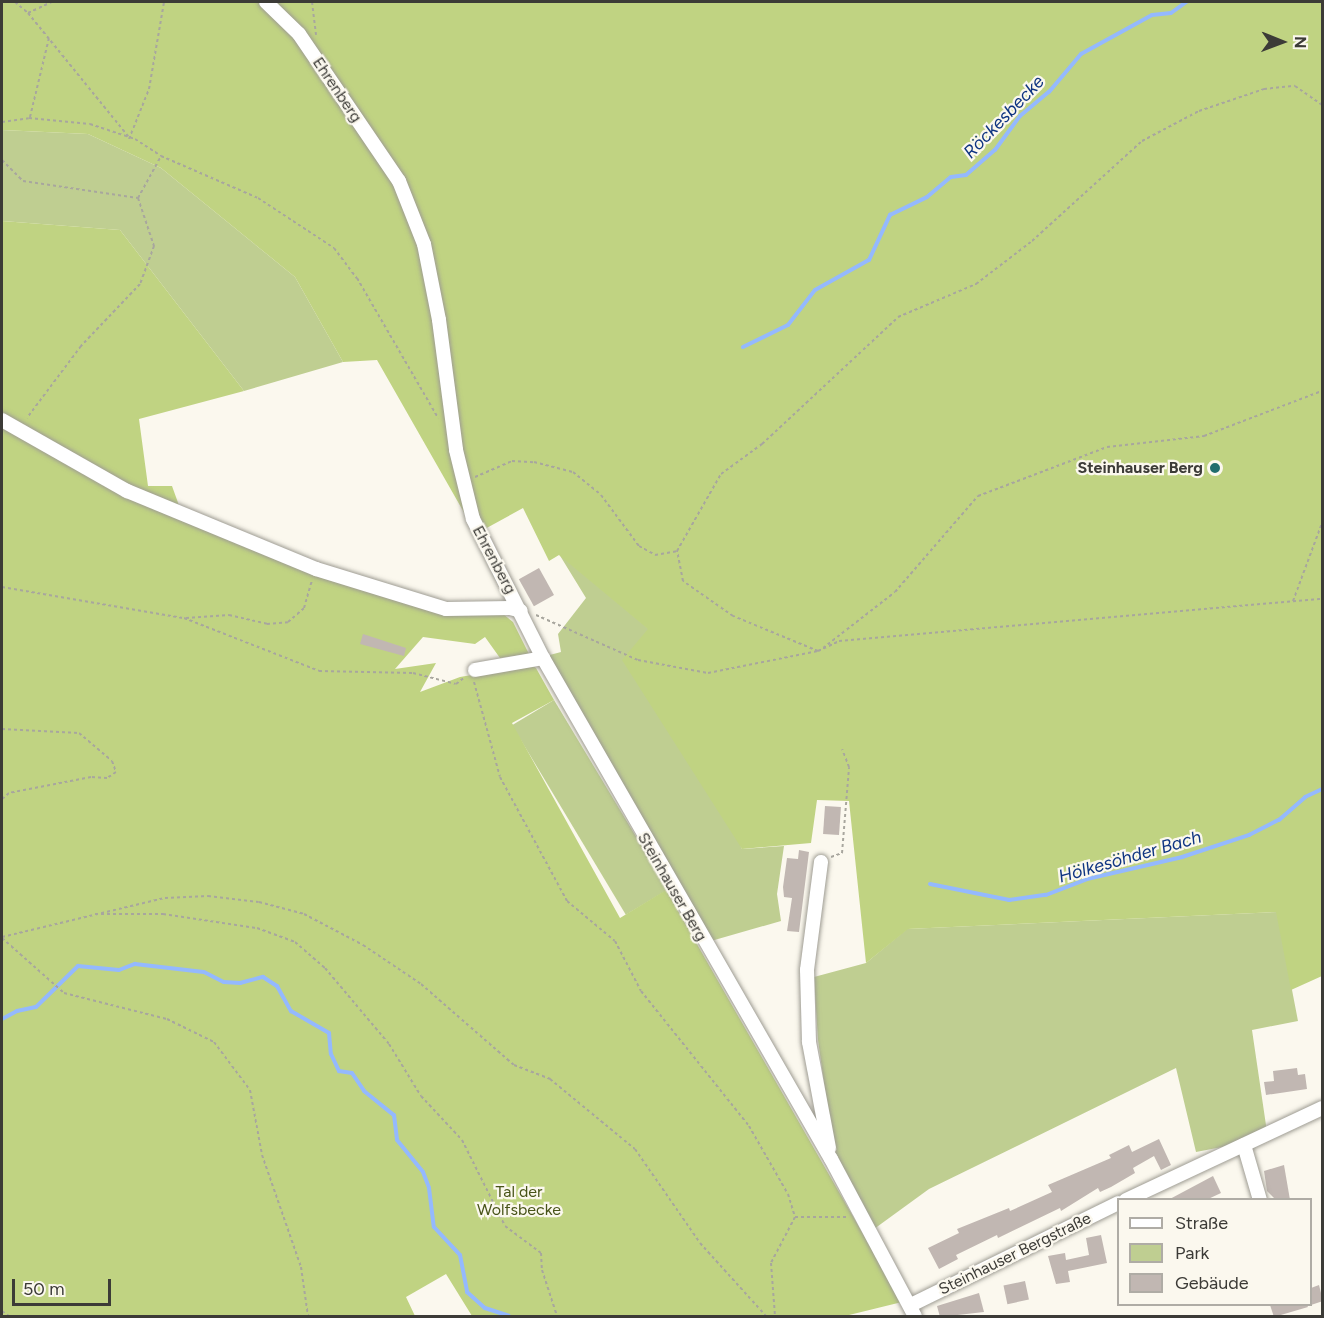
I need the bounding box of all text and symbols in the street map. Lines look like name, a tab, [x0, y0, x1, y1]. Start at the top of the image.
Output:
north arrow	[1252, 12, 1312, 72]
text: N	[1291, 36, 1310, 49]
street label: Ehrenberg	[308, 54, 366, 126]
water label: Röckesbecke	[959, 71, 1049, 163]
place label: Steinhauser Berg	[1078, 458, 1203, 478]
marker: Steinhauser Berg	[1208, 461, 1222, 475]
street label: Ehrenberg	[468, 523, 520, 597]
water label: Hölkesöhder Bach	[1056, 826, 1204, 888]
street label: Steinhauser Berg	[633, 829, 711, 945]
park label: Tal der Wolfsbecke	[477, 1182, 561, 1220]
legend	[1117, 1198, 1312, 1306]
street label: Steinhauser Bergstraße	[936, 1209, 1094, 1299]
text: Straße	[1175, 1212, 1228, 1234]
text: Park	[1175, 1242, 1209, 1264]
scale bar	[15, 1267, 114, 1305]
text: Gebäude	[1175, 1272, 1249, 1294]
text: 50 m	[23, 1278, 65, 1300]

